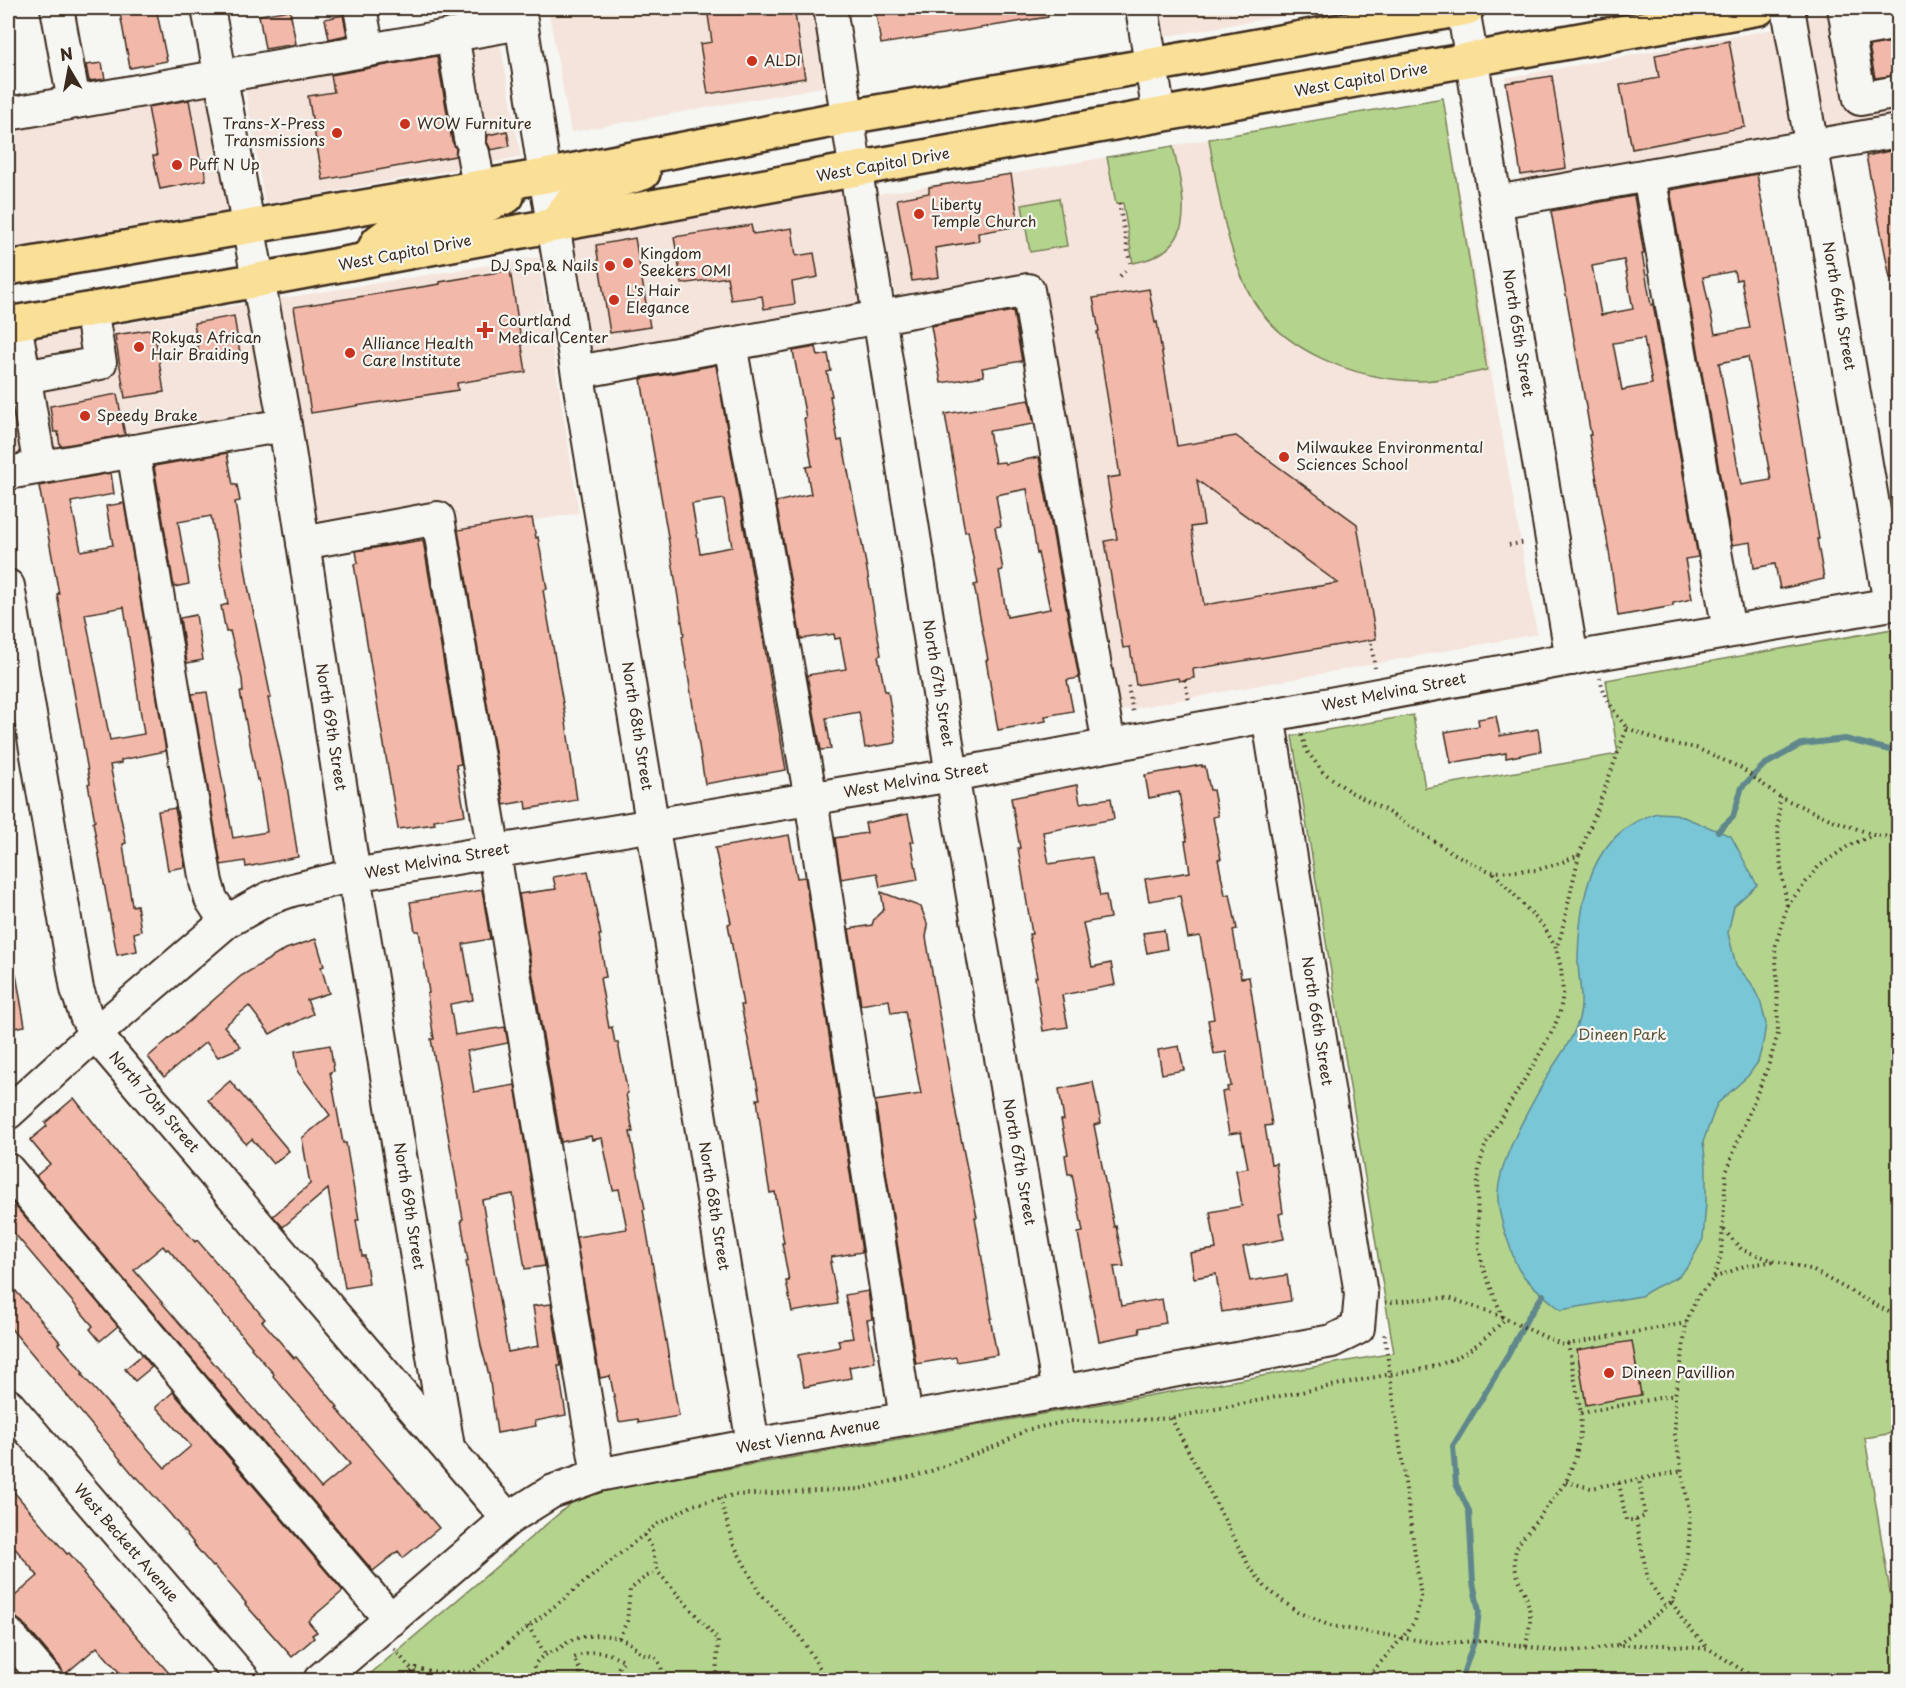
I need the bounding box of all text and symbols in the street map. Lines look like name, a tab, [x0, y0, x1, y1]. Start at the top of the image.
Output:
north arrow	[39, 39, 99, 99]
text: N	[58, 40, 75, 66]
place label: ALDI	[764, 48, 801, 71]
marker: ALDI	[745, 54, 759, 68]
street label: West Capitol Drive	[1292, 55, 1429, 102]
place label: Trans-X-Press Transmissions	[223, 111, 325, 151]
place label: WOW Furniture	[417, 111, 532, 134]
marker: WOW Furniture	[398, 117, 412, 131]
marker: Trans-X-Press Transmissions	[330, 126, 344, 140]
street label: West Capitol Drive	[814, 140, 951, 187]
place label: Puff N Up	[189, 152, 260, 175]
marker: Puff N Up	[170, 158, 184, 172]
place label: Liberty Temple Church	[931, 192, 1036, 232]
marker: Liberty Temple Church	[912, 207, 926, 221]
street label: West Capitol Drive	[336, 227, 473, 276]
street label: North 64th Street	[1818, 239, 1863, 372]
place label: Kingdom Seekers OMI	[640, 241, 731, 281]
place label: DJ Spa & Nails	[490, 253, 598, 276]
marker: Kingdom Seekers OMI	[621, 256, 635, 270]
marker: DJ Spa & Nails	[603, 259, 617, 273]
street label: North 65th Street	[1498, 267, 1541, 398]
place label: L's Hair Elegance	[626, 278, 690, 318]
marker: L's Hair Elegance	[607, 293, 621, 307]
place label: Courtland Medical Center	[498, 308, 608, 348]
marker: Courtland Medical Center	[476, 321, 494, 339]
place label: Rokyas African Hair Braiding	[151, 325, 262, 365]
place label: Alliance Health Care Institute	[362, 331, 474, 371]
marker: Rokyas African Hair Braiding	[132, 340, 146, 354]
marker: Alliance Health Care Institute	[343, 346, 357, 360]
place label: Speedy Brake	[97, 403, 198, 426]
marker: Speedy Brake	[78, 409, 92, 423]
place label: Milwaukee Environmental Sciences School	[1296, 435, 1483, 475]
marker: Milwaukee Environmental Sciences School	[1277, 450, 1291, 464]
street label: North 67th Street	[918, 618, 961, 748]
street label: North 68th Street	[617, 660, 660, 792]
street label: North 69th Street	[311, 662, 354, 792]
street label: West Melvina Street	[1320, 665, 1468, 716]
street label: West Melvina Street	[842, 754, 990, 803]
street label: West Melvina Street	[363, 835, 511, 884]
street label: North 66th Street	[1297, 954, 1340, 1087]
park label: Dineen Park	[1578, 1022, 1666, 1045]
street label: North 70th Street	[104, 1045, 206, 1157]
street label: North 67th Street	[998, 1097, 1043, 1227]
street label: North 68th Street	[694, 1140, 737, 1272]
street label: North 69th Street	[389, 1141, 432, 1271]
place label: Dineen Pavillion	[1621, 1360, 1735, 1383]
marker: Dineen Pavillion	[1602, 1366, 1616, 1380]
street label: West Vienna Avenue	[734, 1411, 881, 1458]
street label: West Beckett Avenue	[69, 1478, 185, 1606]

